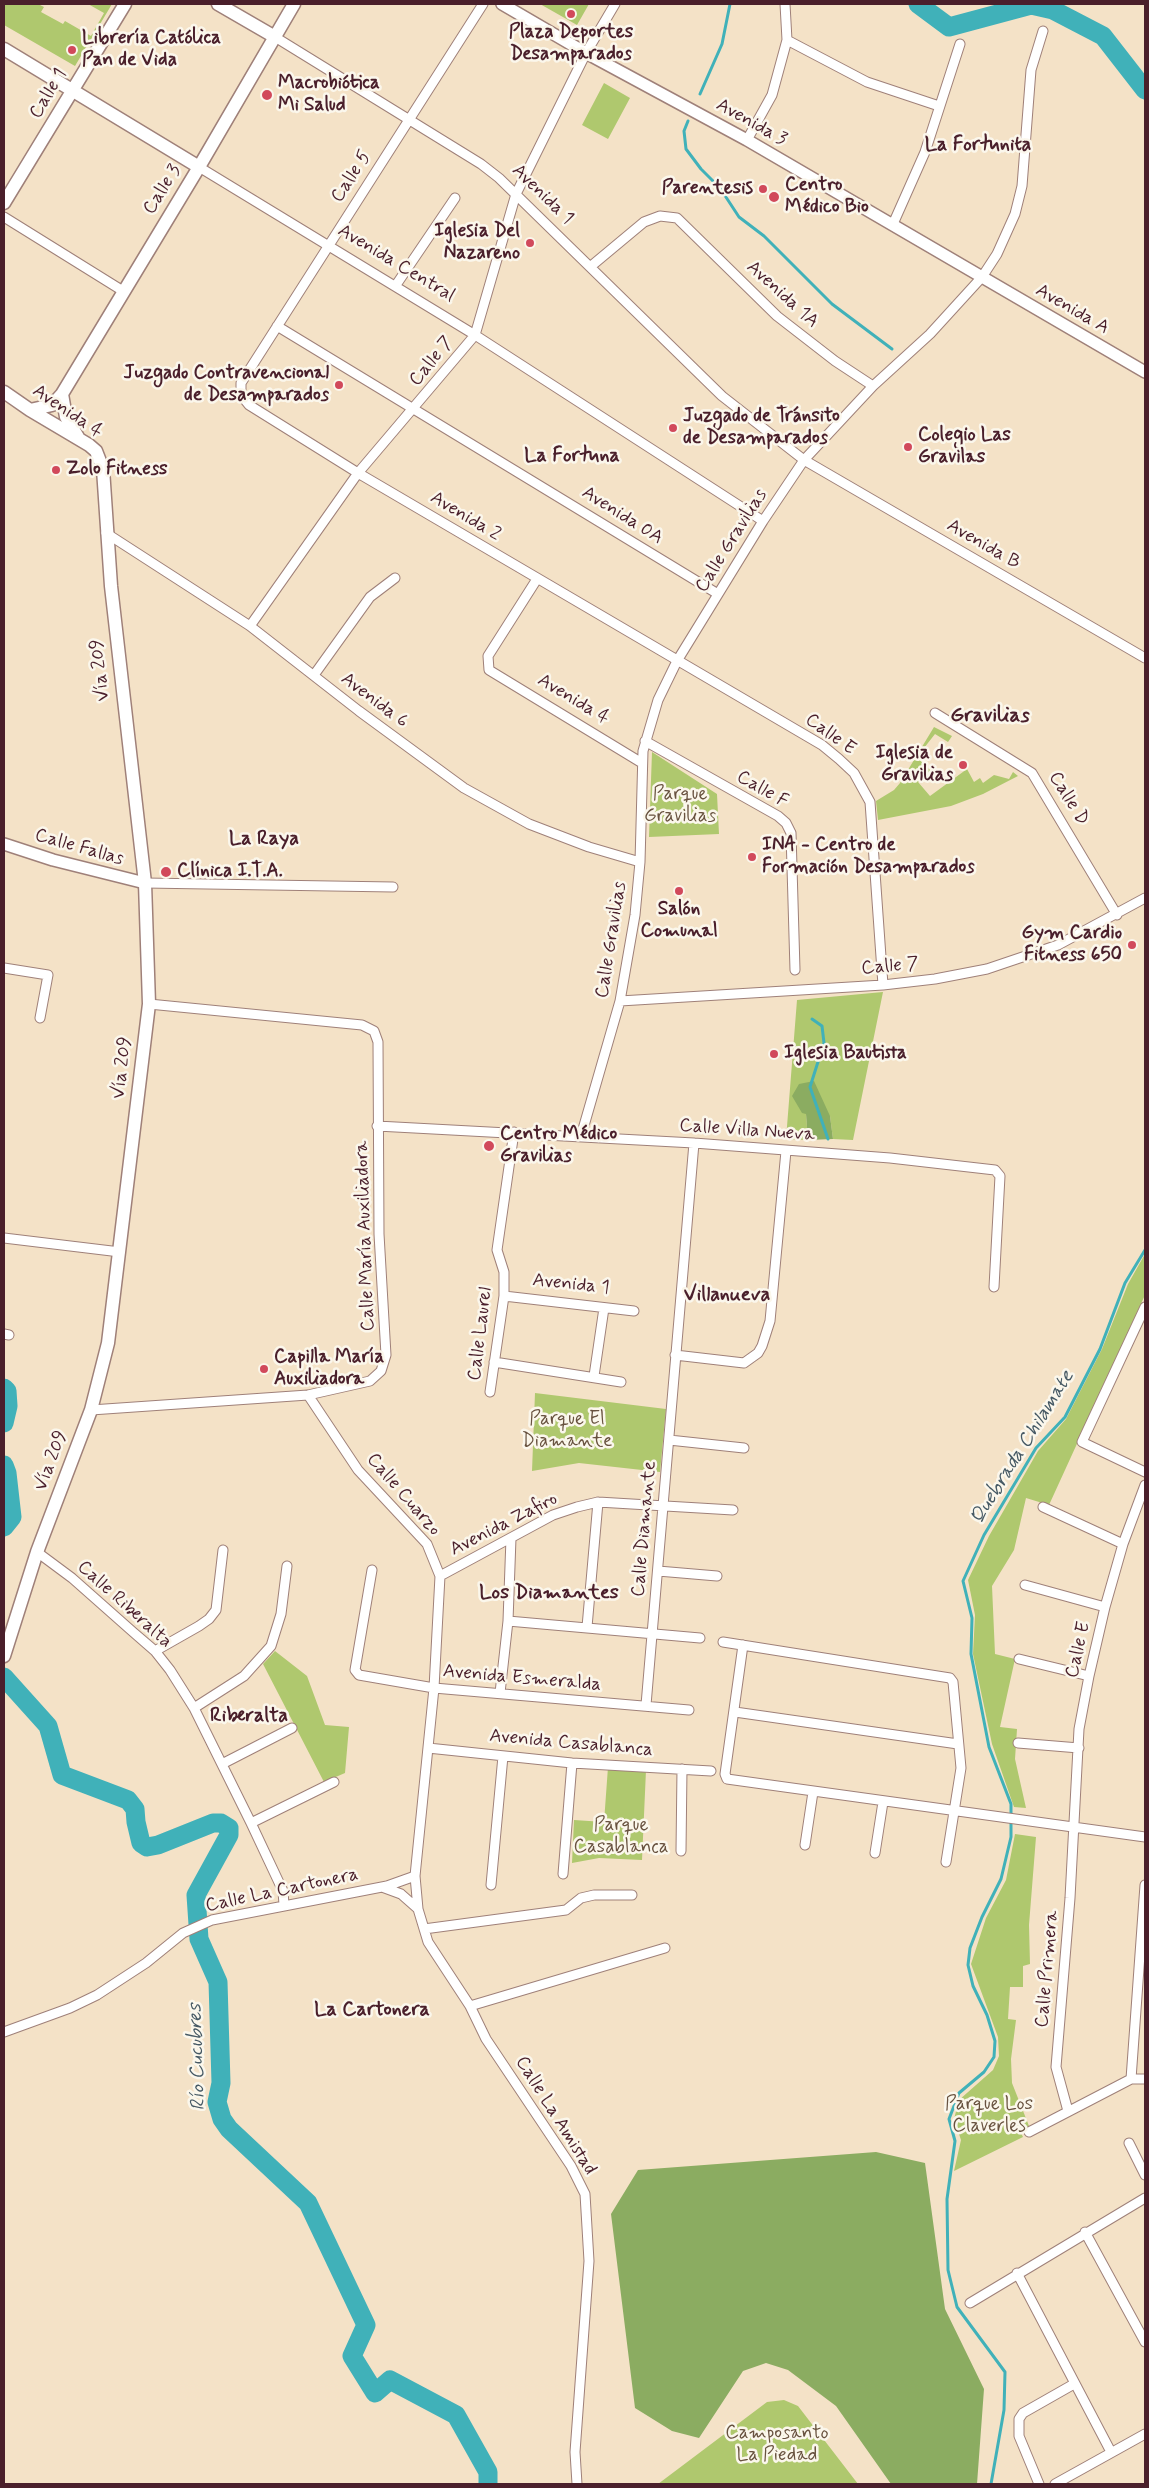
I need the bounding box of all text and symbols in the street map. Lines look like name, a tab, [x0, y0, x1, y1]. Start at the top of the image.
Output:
marker: Plaza Deportes Desamparados	[565, 8, 577, 20]
place label: Plaza Deportes Desamparados	[509, 22, 633, 66]
place label: Librería Católica Pan de Vida	[82, 28, 221, 72]
marker: Librería Católica Pan de Vida	[66, 44, 78, 56]
street label: Calle 1	[25, 65, 73, 123]
place label: Macrobiótica Mi Salud	[278, 73, 380, 117]
marker: Macrobiótica Mi Salud	[260, 88, 274, 102]
street label: Avenida 3	[712, 94, 790, 152]
district label: La Fortunita	[925, 134, 1031, 158]
street label: Calle 5	[327, 147, 377, 207]
street label: Avenida 1	[506, 160, 578, 230]
street label: Calle 3	[139, 161, 187, 219]
place label: Centro Médico Bio	[785, 175, 869, 219]
place label: Parentesis	[662, 178, 753, 200]
marker: Parentesis	[757, 183, 769, 195]
marker: Centro Médico Bio	[767, 190, 781, 204]
street label: Avenida Central	[333, 220, 459, 308]
place label: Iglesia Del Nazareno	[434, 221, 520, 265]
marker: Iglesia Del Nazareno	[524, 237, 536, 249]
street label: Avenida 1A	[741, 256, 823, 334]
street label: Avenida A	[1031, 280, 1113, 340]
street label: Calle 7	[405, 332, 459, 392]
place label: Juzgado Contravencional de Desamparados	[123, 363, 329, 407]
marker: Juzgado Contravencional de Desamparados	[333, 379, 345, 391]
street label: Avenida 4	[27, 380, 107, 444]
place label: Juzgado de Tránsito de Desamparados	[683, 406, 840, 450]
marker: Juzgado de Tránsito de Desamparados	[667, 422, 679, 434]
place label: Colegio Las Gravilas	[918, 425, 1011, 469]
marker: Colegio Las Gravilas	[902, 441, 914, 453]
district label: La Fortuna	[524, 445, 620, 469]
place label: Zolo Fitness	[66, 459, 168, 481]
marker: Zolo Fitness	[50, 464, 62, 476]
street label: Avenida 0A	[577, 482, 667, 550]
street label: Calle Gravilias	[691, 485, 773, 597]
street label: Avenida 2	[426, 487, 504, 547]
street label: Avenida B	[942, 515, 1024, 575]
street label: Vía 209	[86, 638, 116, 702]
street label: Avenida 6	[336, 668, 412, 734]
street label: Avenida 4	[533, 670, 613, 730]
district label: Gravilias	[950, 704, 1030, 730]
street label: Calle E	[800, 709, 860, 761]
place label: Iglesia de Gravilias	[875, 743, 953, 787]
marker: Iglesia de Gravilias	[957, 759, 969, 771]
street label: Calle F	[732, 766, 792, 814]
street label: Calle D	[1043, 768, 1093, 830]
park label: Parque Gravilias	[644, 784, 716, 828]
street label: Calle Fallas	[32, 824, 126, 872]
district label: La Raya	[229, 828, 299, 852]
place label: INA - Centro de Formación Desamparados	[762, 835, 975, 879]
marker: INA - Centro de Formación Desamparados	[746, 851, 758, 863]
place label: Clínica I.T.A.	[177, 861, 283, 883]
marker: Clínica I.T.A.	[159, 865, 173, 879]
street label: Calle Gravilias	[592, 880, 632, 1000]
marker: Salón Comunal	[673, 885, 685, 897]
place label: Salón Comunal	[640, 899, 718, 943]
place label: Gym Cardio Fitness 650	[1022, 923, 1122, 967]
marker: Gym Cardio Fitness 650	[1126, 939, 1138, 951]
street label: Calle 7	[860, 953, 920, 981]
street label: Vía 209	[108, 1036, 138, 1100]
place label: Iglesia Bautista	[784, 1043, 907, 1065]
marker: Iglesia Bautista	[768, 1048, 780, 1060]
street label: Calle Villa Nueva	[678, 1115, 816, 1147]
place label: Centro Médico Gravilias	[500, 1124, 617, 1168]
marker: Centro Médico Gravilias	[482, 1139, 496, 1153]
street label: Calle María Auxiliadora	[351, 1140, 381, 1332]
street label: Avenida 1	[531, 1270, 611, 1300]
district label: Villanueva	[684, 1284, 770, 1308]
street label: Calle Laurel	[464, 1286, 498, 1382]
place label: Capilla María Auxiliadora	[274, 1347, 384, 1391]
marker: Capilla María Auxiliadora	[258, 1363, 270, 1375]
water label: Quebrada Chilamate	[966, 1367, 1080, 1529]
park label: Parque El Diamante	[522, 1409, 612, 1453]
street label: Vía 209	[30, 1428, 74, 1494]
street label: Calle Cuarzo	[361, 1449, 445, 1541]
street label: Calle Diamante	[628, 1460, 662, 1598]
street label: Avenida Zafiro	[446, 1488, 562, 1562]
street label: Calle Riberalta	[72, 1556, 176, 1654]
district label: Los Diamantes	[479, 1582, 619, 1606]
street label: Calle E	[1061, 1620, 1097, 1680]
street label: Avenida Esmeralda	[442, 1661, 602, 1697]
district label: Riberalta	[210, 1705, 288, 1729]
street label: Avenida Casablanca	[488, 1725, 654, 1763]
park label: Parque Casablanca	[573, 1815, 669, 1859]
street label: Calle La Cartonera	[204, 1864, 360, 1918]
street label: Calle Primera	[1032, 1909, 1064, 2029]
district label: La Cartonera	[314, 1999, 430, 2023]
water label: Río Cucubres	[184, 2003, 212, 2111]
street label: Calle La Amistad	[509, 2052, 601, 2180]
park label: Parque Los Claverles	[945, 2094, 1033, 2138]
park label: Camposanto La Piedad	[725, 2423, 829, 2467]

